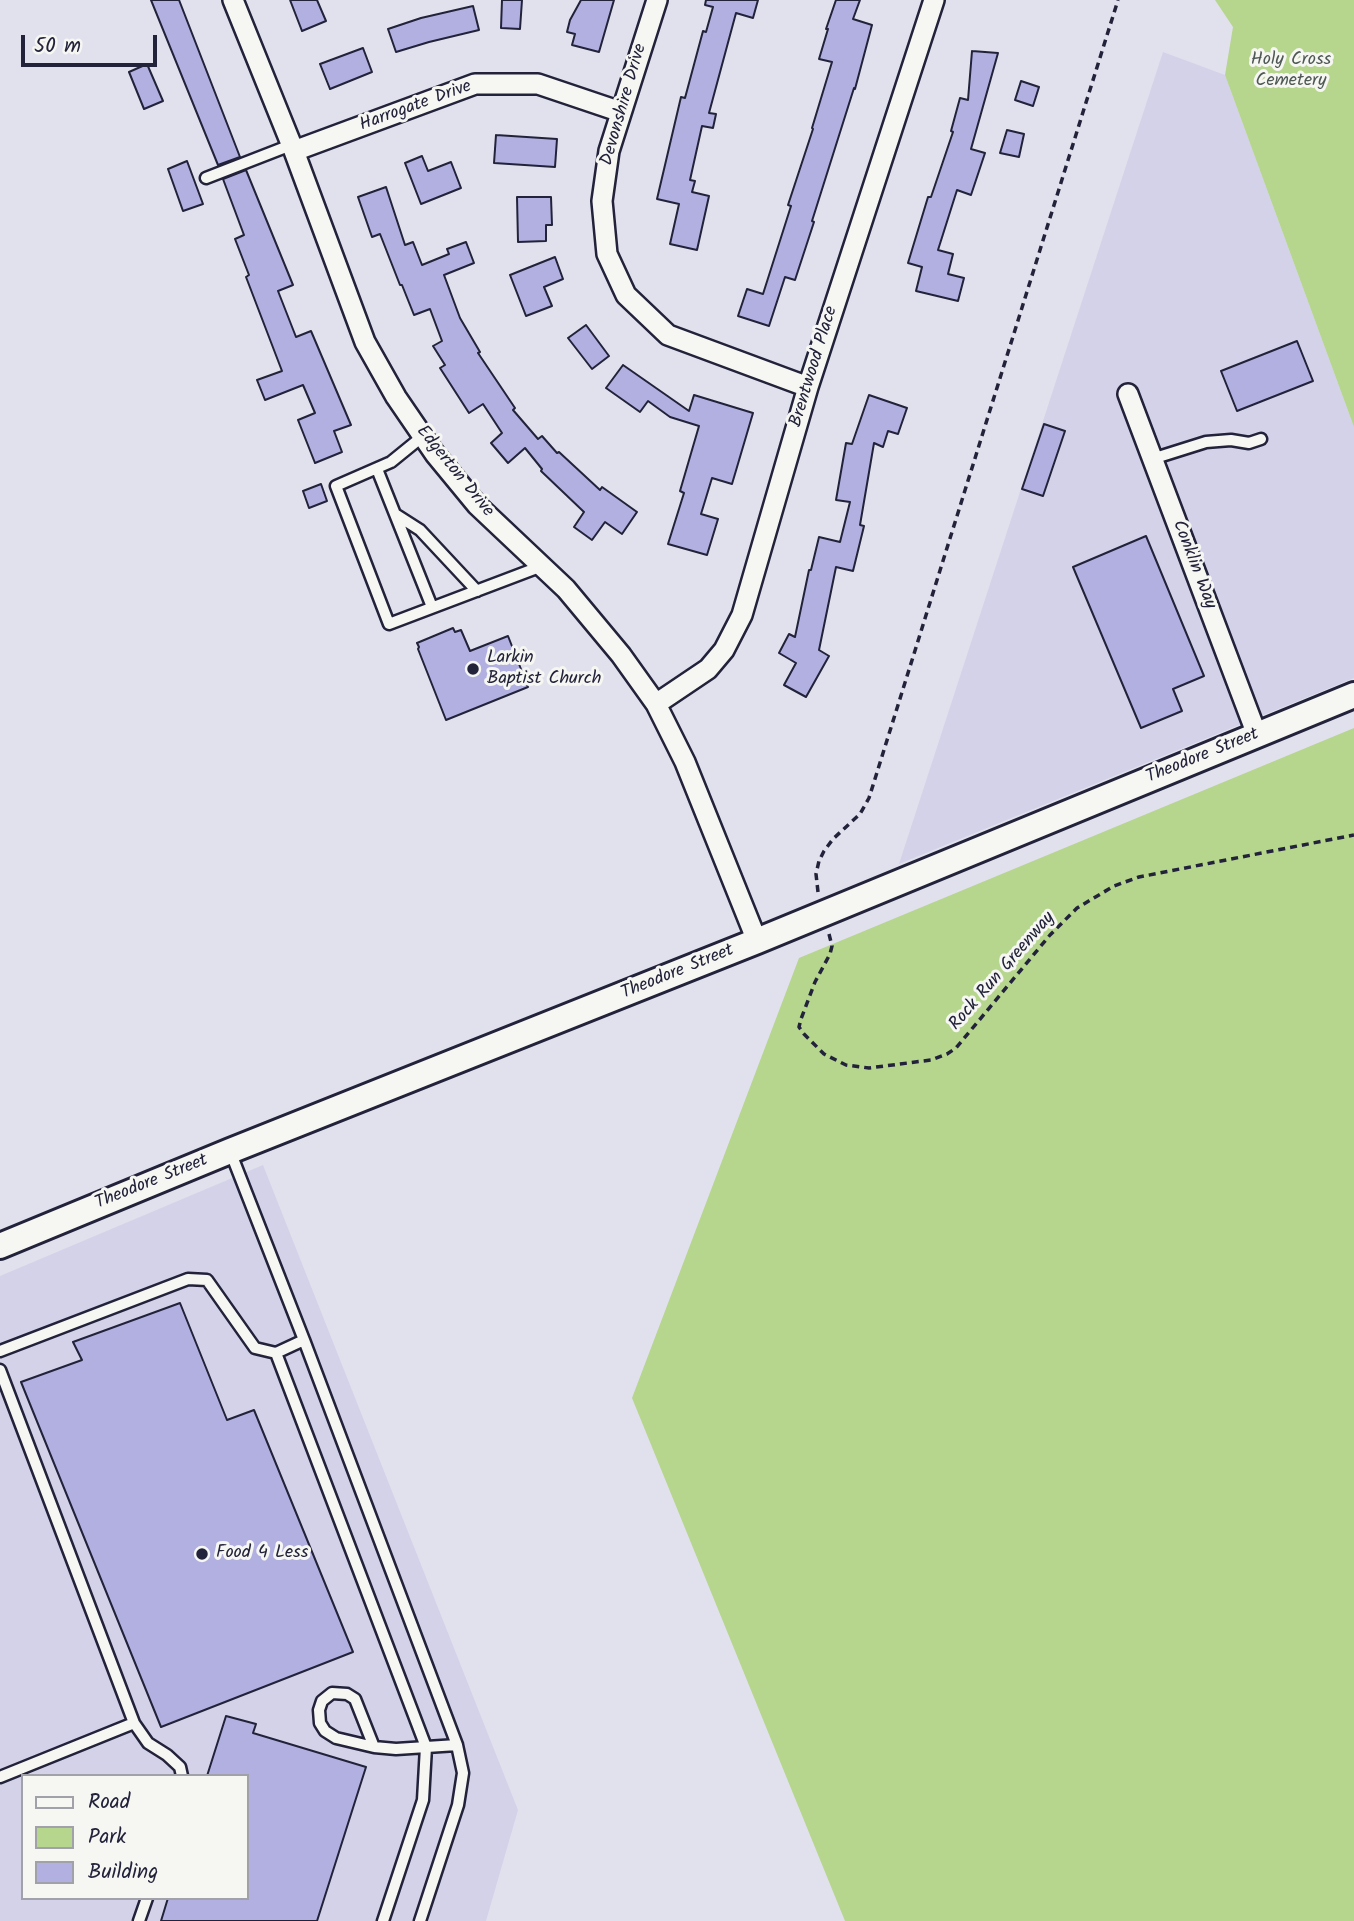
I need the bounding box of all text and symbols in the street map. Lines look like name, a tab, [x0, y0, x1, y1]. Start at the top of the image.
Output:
scale bar	[24, 21, 161, 65]
text: 50 m	[34, 30, 81, 63]
street label: Devonshire Drive	[597, 42, 653, 168]
park label: Holy Cross Cemetery	[1251, 50, 1331, 92]
street label: Harrogate Drive	[357, 77, 475, 137]
street label: Brentwood Place	[786, 304, 844, 430]
street label: Edgerton Drive	[410, 422, 498, 522]
street label: Conklin Way	[1166, 518, 1220, 612]
place label: Larkin Baptist Church	[487, 648, 601, 690]
marker: Larkin Baptist Church	[465, 661, 481, 677]
street label: Theodore Street	[1144, 725, 1262, 789]
street label: Rock Run Greenway	[946, 908, 1060, 1036]
street label: Theodore Street	[619, 941, 737, 1005]
street label: Theodore Street	[93, 1151, 211, 1215]
place label: Food 4 Less	[216, 1543, 308, 1565]
marker: Food 4 Less	[194, 1546, 210, 1562]
legend	[21, 1774, 248, 1900]
text: Road	[88, 1786, 130, 1819]
text: Park	[88, 1821, 126, 1854]
text: Building	[88, 1856, 158, 1889]

